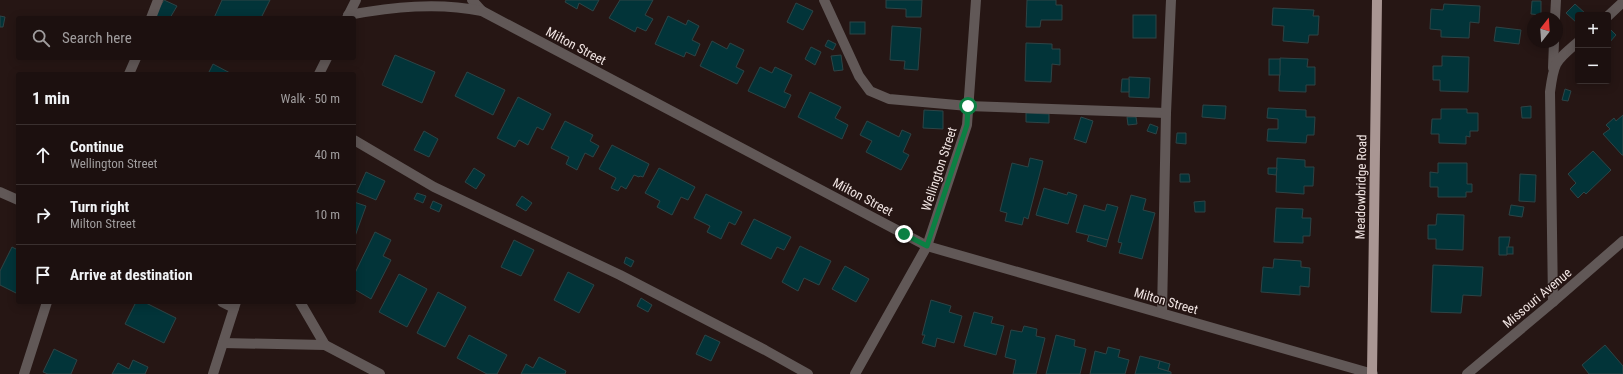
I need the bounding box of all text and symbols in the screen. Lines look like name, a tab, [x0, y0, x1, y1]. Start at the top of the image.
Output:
north arrow	[1527, 12, 1563, 48]
map controls	[1575, 12, 1611, 84]
button: +	[1575, 12, 1611, 48]
search box	[16, 16, 356, 60]
street label: Milton Street	[543, 24, 609, 68]
icon: search	[30, 27, 52, 49]
text: Search here	[62, 29, 132, 47]
button: −	[1575, 48, 1611, 84]
text: 1 min	[32, 88, 70, 108]
text: Walk · 50 m	[280, 91, 340, 106]
route start	[959, 97, 977, 115]
street label: Wellington Street	[918, 125, 960, 213]
street label: Meadowbridge Road	[1353, 134, 1369, 240]
text: Continue	[70, 138, 124, 156]
icon: ahead	[32, 144, 54, 166]
text: 40 m	[314, 147, 340, 162]
text: Wellington Street	[70, 156, 157, 171]
street label: Milton Street	[830, 175, 896, 219]
text: Turn right	[70, 198, 129, 216]
icon: right	[32, 204, 54, 226]
text: 10 m	[314, 207, 340, 222]
text: Milton Street	[70, 216, 136, 231]
route end	[895, 225, 913, 243]
icon: arrive	[32, 264, 54, 286]
street label: Missouri Avenue	[1500, 265, 1574, 331]
text: Arrive at destination	[70, 266, 193, 284]
street label: Milton Street	[1132, 285, 1200, 317]

